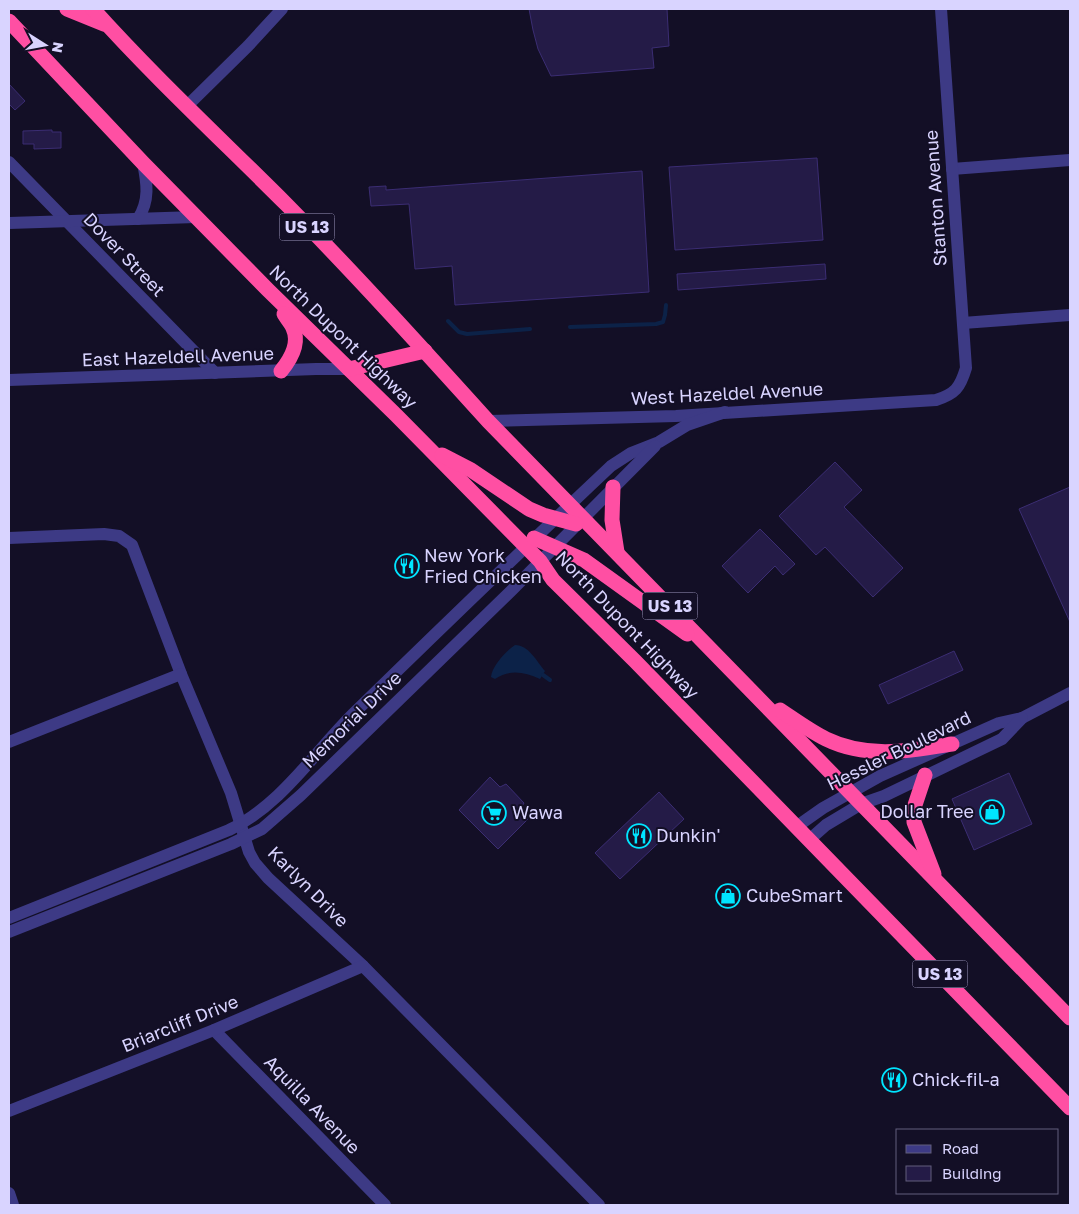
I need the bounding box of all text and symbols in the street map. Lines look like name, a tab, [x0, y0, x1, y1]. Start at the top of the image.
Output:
north arrow	[20, 20, 70, 70]
text: N	[49, 41, 68, 54]
street label: Stanton Avenue	[919, 129, 951, 267]
street label: Dover Street	[79, 208, 170, 301]
road number: US 13	[280, 213, 334, 240]
street label: North Dupont Highway	[265, 260, 422, 413]
street label: East Hazeldell Avenue	[81, 342, 274, 370]
street label: West Hazeldel Avenue	[630, 377, 824, 409]
place label: New York Fried Chicken	[424, 544, 542, 587]
street label: North Dupont Highway	[551, 546, 704, 703]
restaurant icon: New York Fried Chicken	[394, 553, 420, 579]
road number: US 13	[642, 592, 698, 620]
street label: Memorial Drive	[297, 666, 406, 772]
street label: Hessler Boulevard	[823, 706, 974, 795]
shop icon: Dollar Tree	[979, 799, 1005, 825]
supermarket icon: Wawa	[481, 800, 507, 826]
place label: Dollar Tree	[880, 800, 974, 822]
place label: Wawa	[512, 801, 563, 823]
restaurant icon: Dunkin'	[626, 823, 652, 849]
place label: Dunkin'	[656, 824, 720, 846]
street label: Karlyn Drive	[264, 841, 354, 931]
shop icon: CubeSmart	[715, 883, 741, 909]
place label: CubeSmart	[746, 884, 843, 906]
road number: US 13	[912, 961, 968, 988]
street label: Briarcliff Drive	[118, 990, 241, 1056]
street label: Aquilla Avenue	[260, 1050, 365, 1158]
restaurant icon: Chick-fil-a	[881, 1067, 907, 1093]
place label: Chick-fil-a	[912, 1068, 1000, 1090]
legend	[896, 1129, 1059, 1194]
text: Road	[942, 1139, 979, 1157]
text: Building	[942, 1164, 1002, 1182]

